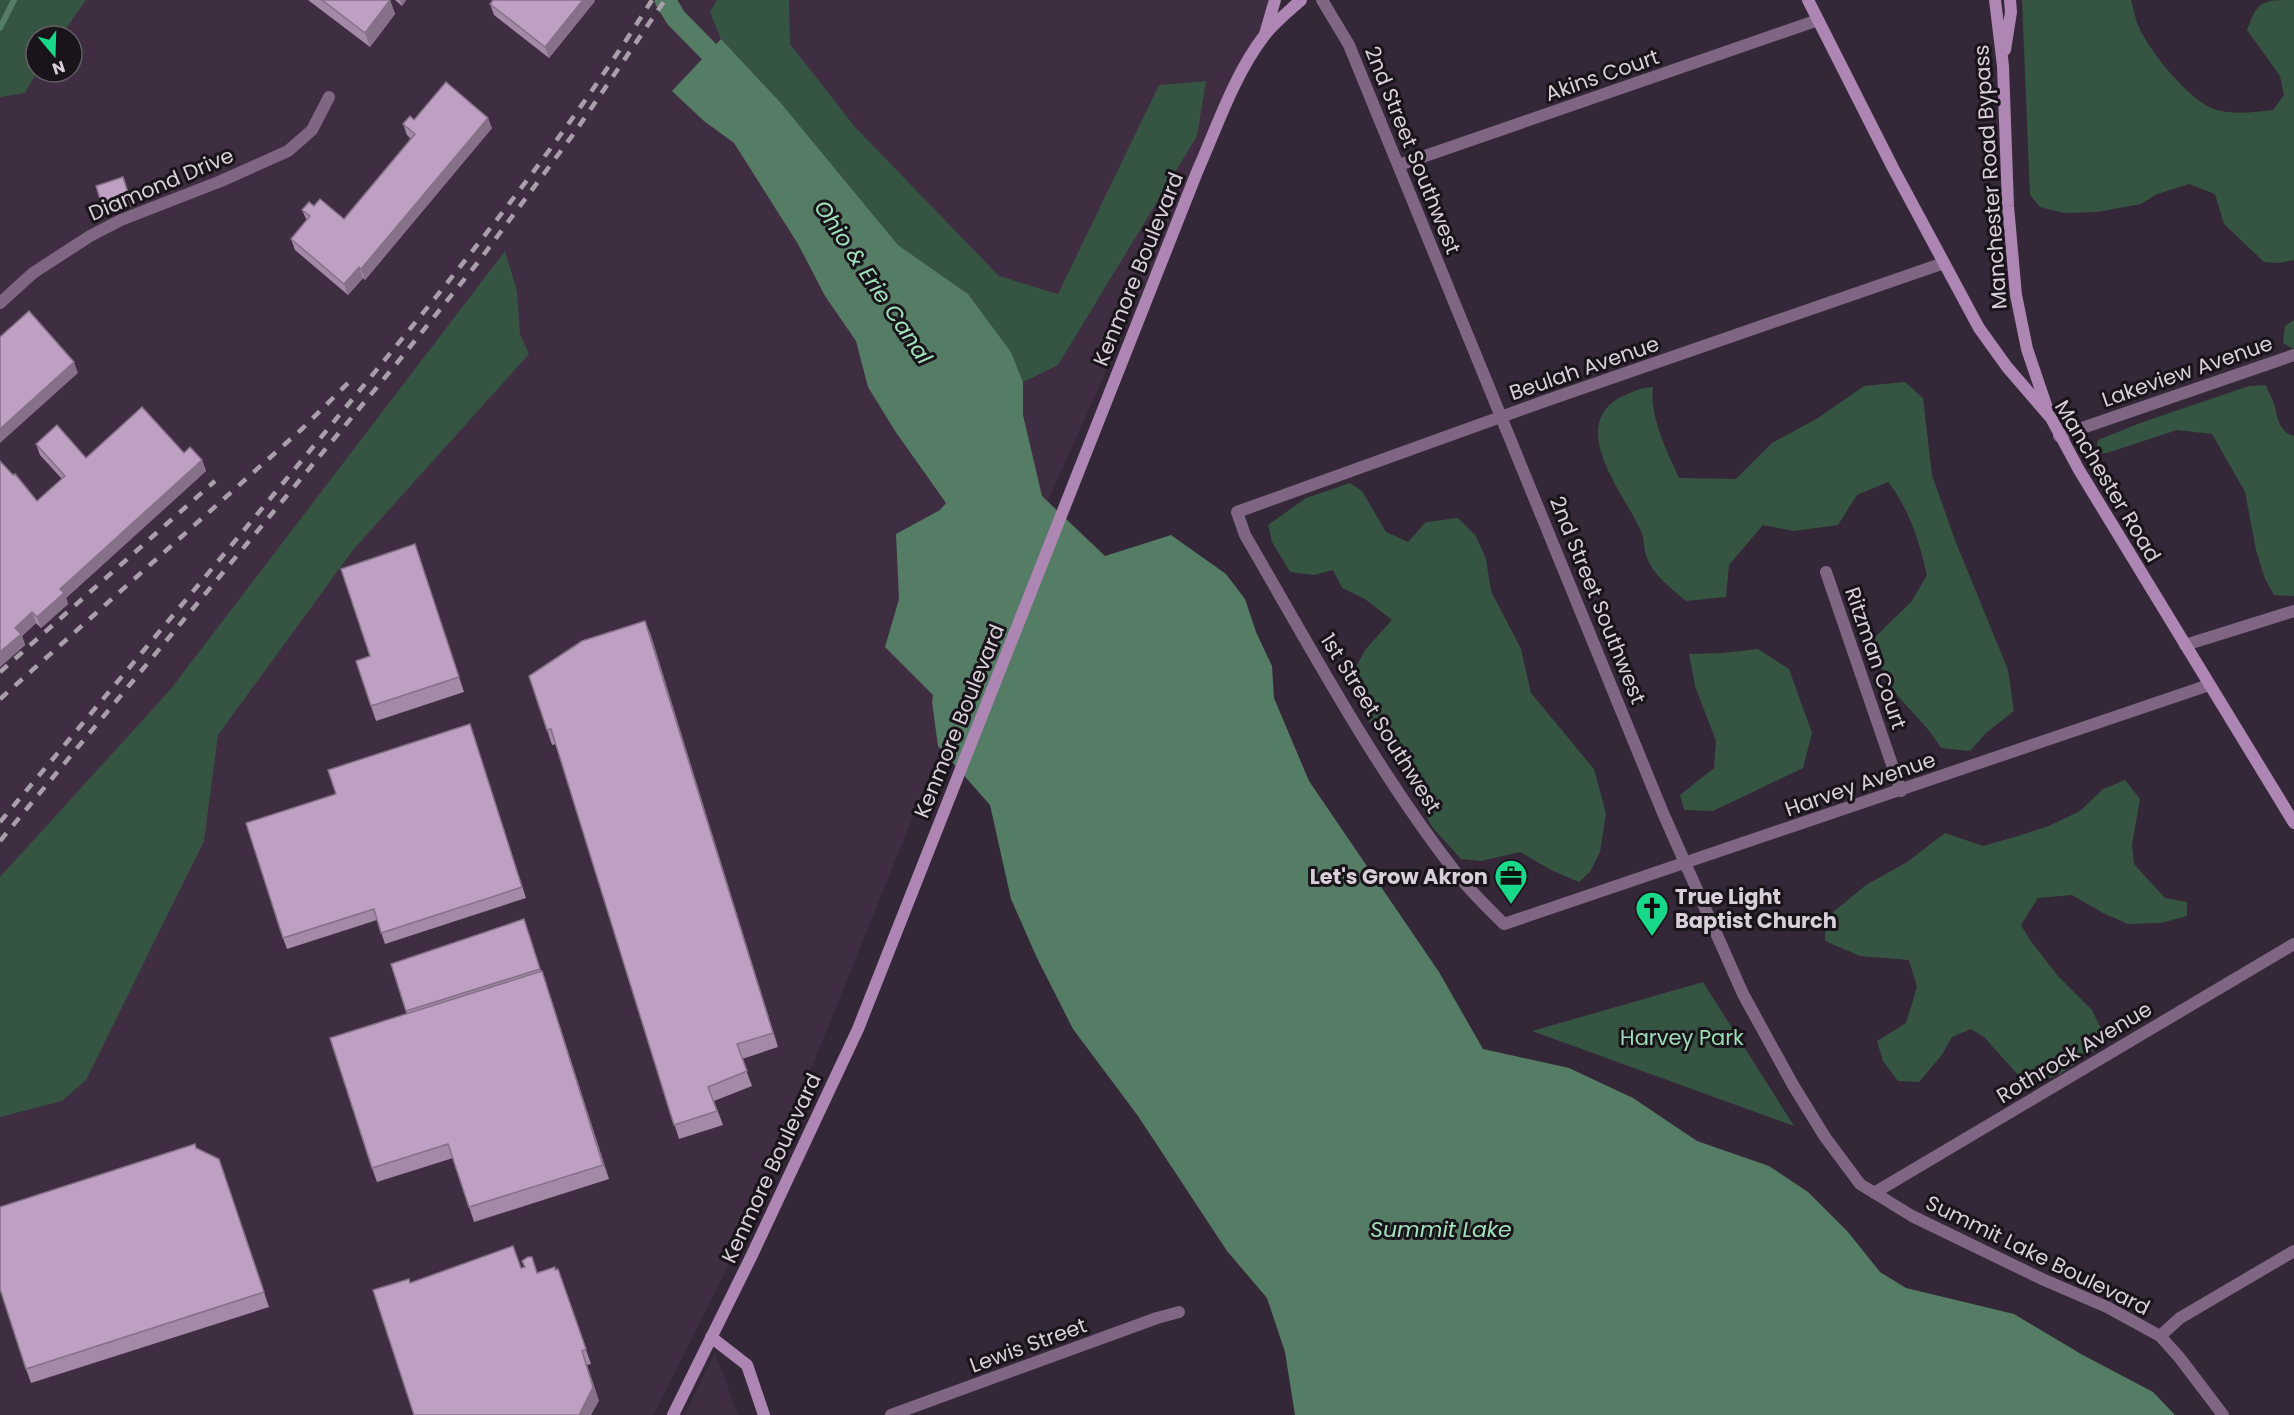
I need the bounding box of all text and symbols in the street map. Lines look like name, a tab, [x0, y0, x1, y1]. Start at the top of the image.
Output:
north arrow	[24, 24, 84, 84]
street label: 2nd Street Southwest	[1358, 42, 1468, 258]
street label: Akins Court	[1541, 42, 1663, 108]
street label: Manchester Road Bypass	[1966, 44, 2014, 310]
text: N	[49, 55, 68, 81]
street label: Diamond Drive	[84, 140, 238, 228]
street label: Kenmore Boulevard	[1086, 168, 1190, 370]
water label: Ohio & Erie Canal	[807, 194, 940, 371]
street label: Lakeview Avenue	[2098, 328, 2276, 414]
street label: Beulah Avenue	[1505, 329, 1663, 407]
street label: Manchester Road	[2048, 394, 2168, 568]
street label: 2nd Street Southwest	[1543, 492, 1653, 708]
street label: Ritzman Court	[1838, 583, 1914, 733]
street label: Kenmore Boulevard	[907, 620, 1011, 822]
street label: 1st Street Southwest	[1314, 627, 1448, 819]
street label: Harvey Avenue	[1781, 745, 1939, 823]
office icon: Let's Grow Akron	[1493, 858, 1529, 905]
place label: Let's Grow Akron	[1310, 862, 1488, 891]
place label: True Light Baptist Church	[1675, 882, 1837, 935]
church icon: True Light Baptist Church	[1634, 890, 1670, 937]
street label: Rothrock Avenue	[1991, 994, 2157, 1110]
park label: Harvey Park	[1620, 1023, 1744, 1052]
street label: Kenmore Boulevard	[714, 1068, 828, 1268]
street label: Summit Lake Boulevard	[1921, 1188, 2155, 1322]
water label: Summit Lake	[1370, 1214, 1512, 1245]
street label: Lewis Street	[965, 1310, 1091, 1380]

